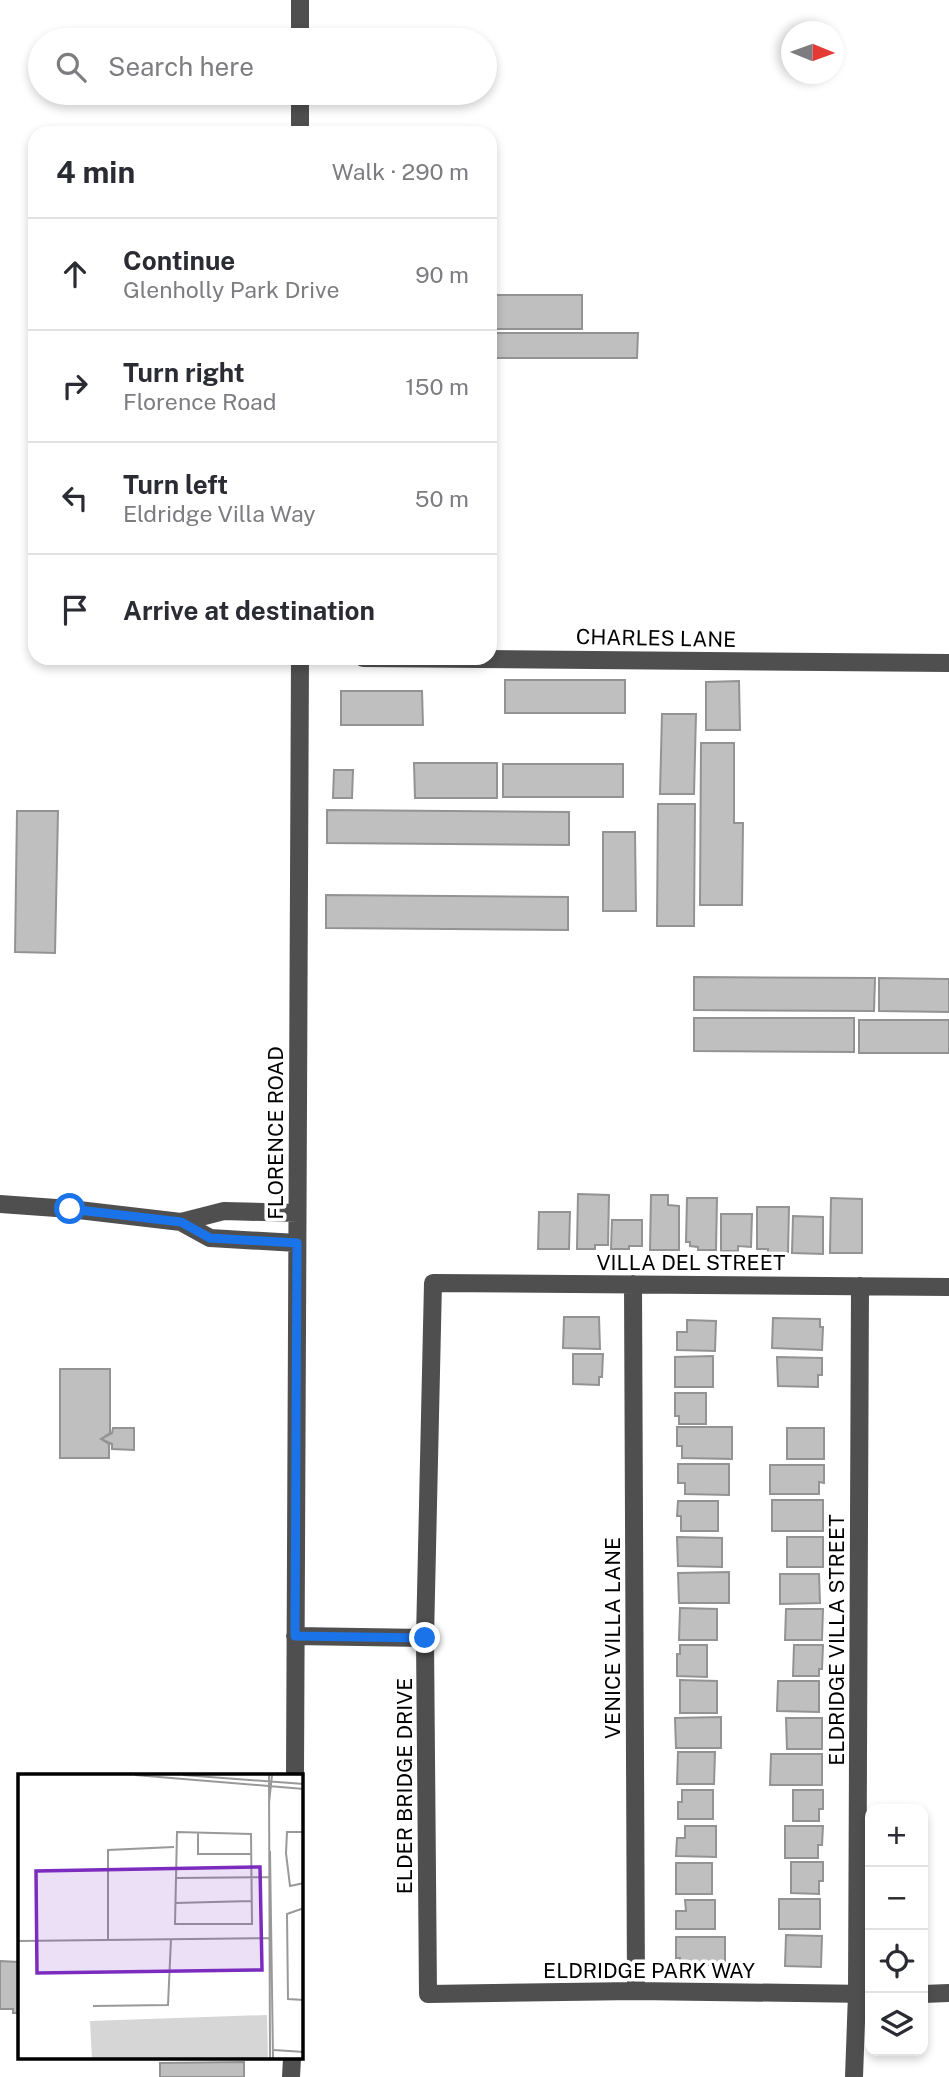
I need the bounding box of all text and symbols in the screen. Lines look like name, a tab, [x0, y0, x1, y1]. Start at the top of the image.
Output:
north arrow	[781, 21, 844, 84]
search box	[28, 28, 497, 105]
icon: search	[52, 48, 90, 86]
text: Search here	[108, 51, 254, 82]
text: 4 min	[56, 154, 135, 190]
text: Walk · 290 m	[332, 158, 469, 185]
text: Continue	[123, 245, 235, 276]
icon: ahead	[56, 255, 94, 293]
text: 90 m	[415, 261, 469, 288]
text: Glenholly Park Drive	[123, 276, 339, 303]
text: Turn right	[123, 357, 245, 388]
icon: right	[56, 367, 94, 405]
text: 150 m	[405, 373, 469, 400]
text: Florence Road	[123, 388, 277, 415]
text: Turn left	[123, 469, 228, 500]
icon: left	[56, 479, 94, 517]
text: 50 m	[415, 485, 469, 512]
text: Eldridge Villa Way	[123, 500, 316, 527]
icon: arrive	[56, 591, 94, 629]
text: Arrive at destination	[123, 595, 375, 626]
street label: CHARLES LANE	[576, 624, 736, 652]
street label: FLORENCE ROAD	[263, 1046, 288, 1220]
route start	[54, 1193, 85, 1224]
street label: VILLA DEL STREET	[596, 1250, 786, 1275]
street label: ELDRIDGE VILLA STREET	[824, 1514, 849, 1766]
street label: VENICE VILLA LANE	[600, 1537, 625, 1739]
route end	[409, 1622, 440, 1653]
street label: ELDER BRIDGE DRIVE	[392, 1678, 417, 1894]
inset map	[18, 1774, 303, 2060]
map controls	[865, 1804, 928, 2056]
button: +	[865, 1804, 928, 1867]
button: −	[865, 1867, 928, 1930]
button: locate	[865, 1930, 928, 1993]
street label: ELDRIDGE PARK WAY	[543, 1958, 755, 1983]
button: layers	[865, 1993, 928, 2056]

